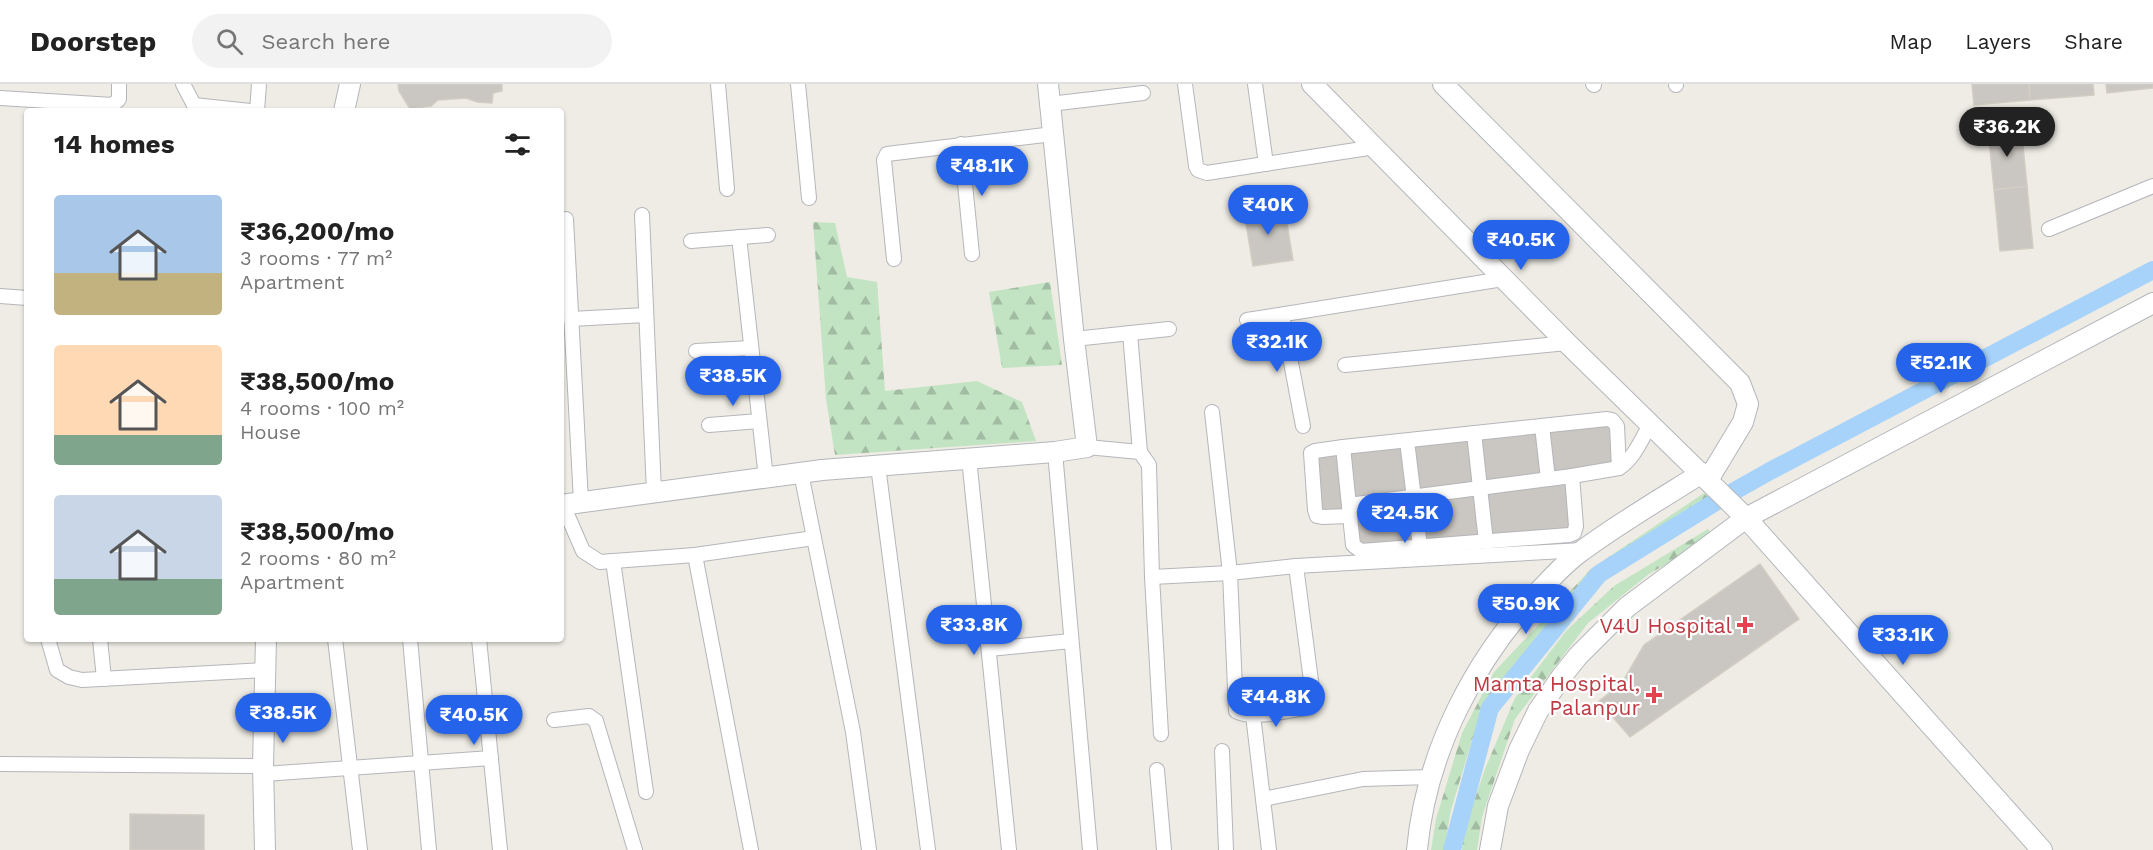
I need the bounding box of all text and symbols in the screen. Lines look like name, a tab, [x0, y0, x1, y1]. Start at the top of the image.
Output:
search box	[192, 14, 612, 68]
text: Doorstep	[30, 25, 156, 58]
icon: search	[213, 25, 246, 58]
text: Search here	[261, 29, 390, 54]
text: Map	[1889, 29, 1932, 54]
text: Layers	[1965, 29, 2031, 54]
text: Share	[2064, 29, 2123, 54]
pin: ₹36.2K	[1958, 107, 2056, 158]
text: ₹36.2K	[1973, 114, 2041, 138]
icon: filters	[501, 128, 534, 161]
text: 14 homes	[54, 129, 175, 159]
pin: ₹48.1K	[933, 146, 1031, 197]
text: ₹48.1K	[950, 153, 1014, 177]
pin: ₹40K	[1232, 185, 1304, 236]
text: ₹40K	[1242, 192, 1294, 216]
text: ₹36,200/mo	[240, 216, 394, 246]
icon: home	[102, 219, 174, 291]
pin: ₹40.5K	[1472, 220, 1570, 271]
text: ₹40.5K	[1487, 227, 1555, 251]
text: 3 rooms · 77 m²	[240, 246, 392, 270]
text: Apartment	[240, 270, 344, 294]
pin: ₹32.1K	[1228, 322, 1326, 373]
text: ₹32.1K	[1246, 329, 1308, 353]
pin: ₹52.1K	[1892, 343, 1990, 394]
text: ₹52.1K	[1910, 350, 1972, 374]
pin: ₹38.5K	[684, 356, 782, 407]
text: ₹38.5K	[699, 363, 767, 387]
text: ₹38,500/mo	[240, 366, 394, 396]
icon: home	[102, 369, 174, 441]
text: 4 rooms · 100 m²	[240, 396, 404, 420]
text: House	[240, 420, 301, 444]
pin: ₹24.5K	[1356, 493, 1454, 544]
text: ₹24.5K	[1371, 500, 1439, 524]
text: ₹38,500/mo	[240, 516, 394, 546]
icon: home	[102, 519, 174, 591]
text: 2 rooms · 80 m²	[240, 546, 396, 570]
text: Apartment	[240, 570, 344, 594]
pin: ₹50.9K	[1477, 584, 1575, 635]
text: ₹50.9K	[1492, 591, 1560, 615]
pin: ₹33.8K	[925, 605, 1023, 656]
text: ₹33.8K	[940, 612, 1008, 636]
place label: V4U Hospital	[1599, 613, 1733, 638]
pin: ₹33.1K	[1854, 615, 1952, 666]
marker: V4U Hospital	[1736, 616, 1754, 634]
text: ₹33.1K	[1872, 622, 1934, 646]
place label: Mamta Hospital, Palanpur	[1473, 671, 1640, 720]
pin: ₹44.8K	[1227, 677, 1325, 728]
text: ₹44.8K	[1241, 684, 1311, 708]
marker: Mamta Hospital, Palanpur	[1645, 686, 1663, 704]
pin: ₹38.5K	[234, 693, 332, 744]
pin: ₹40.5K	[425, 695, 523, 746]
text: ₹38.5K	[249, 700, 317, 724]
text: ₹40.5K	[440, 702, 508, 726]

